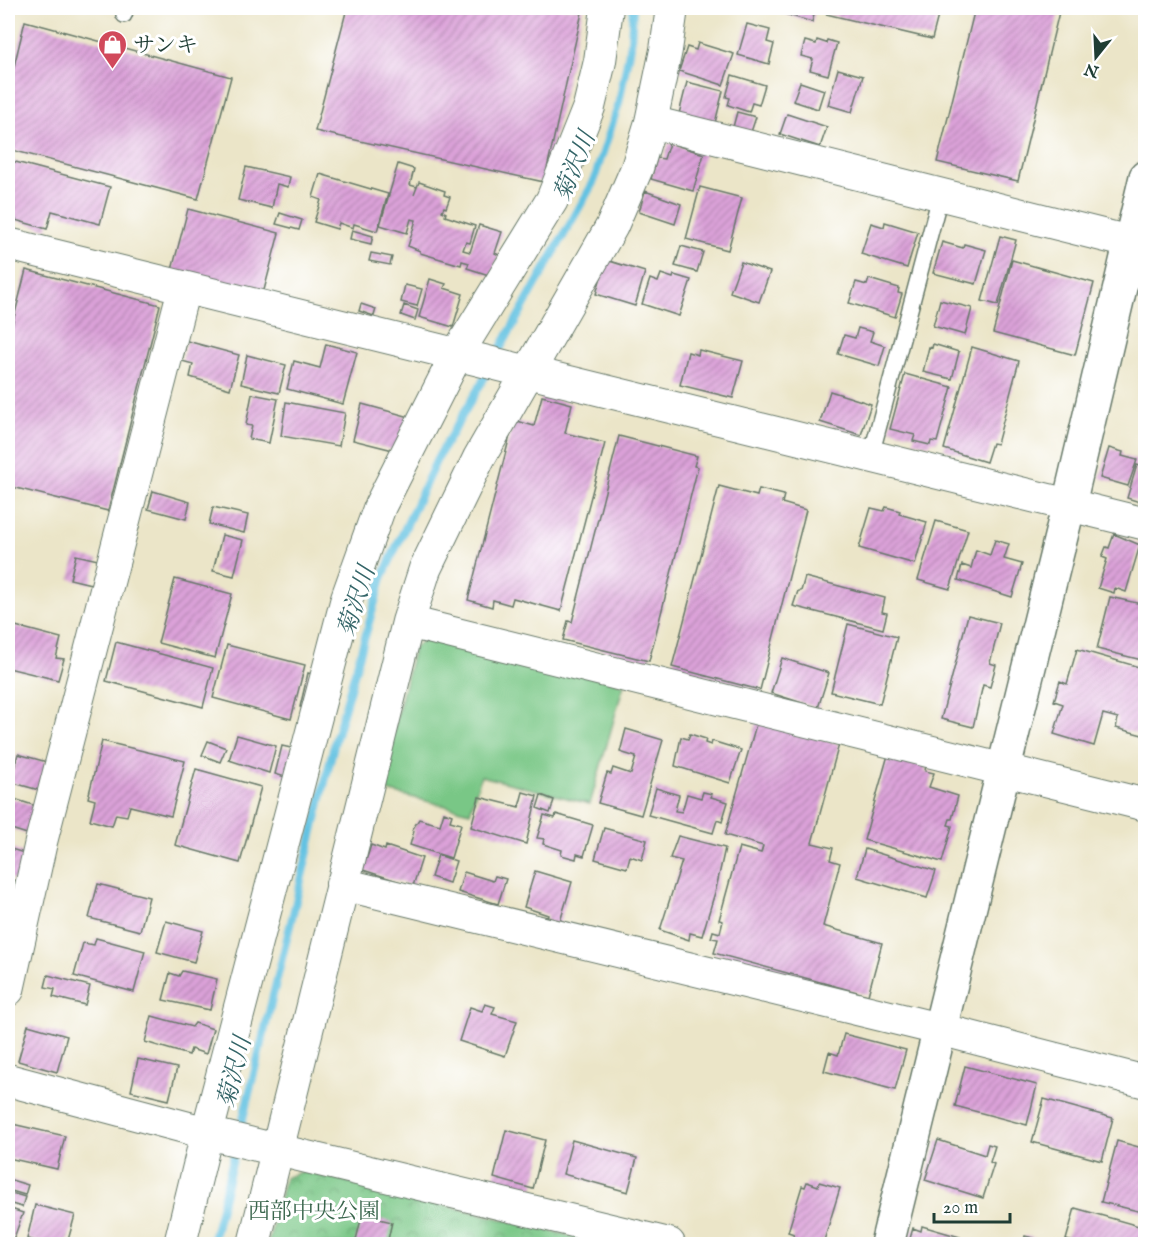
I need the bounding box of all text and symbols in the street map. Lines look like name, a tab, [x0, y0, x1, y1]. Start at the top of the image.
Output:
north arrow	[1066, 27, 1126, 87]
shop icon: サンキ	[96, 28, 128, 70]
place label: サンキ	[133, 32, 198, 60]
text: N	[1082, 58, 1103, 81]
water label: 菊沢川	[548, 125, 604, 206]
water label: 菊沢川	[332, 560, 384, 640]
water label: 菊沢川	[212, 1031, 260, 1111]
scale bar	[934, 1186, 1010, 1224]
text: 20 m	[943, 1197, 978, 1220]
park label: 西部中央公園	[248, 1198, 380, 1226]

